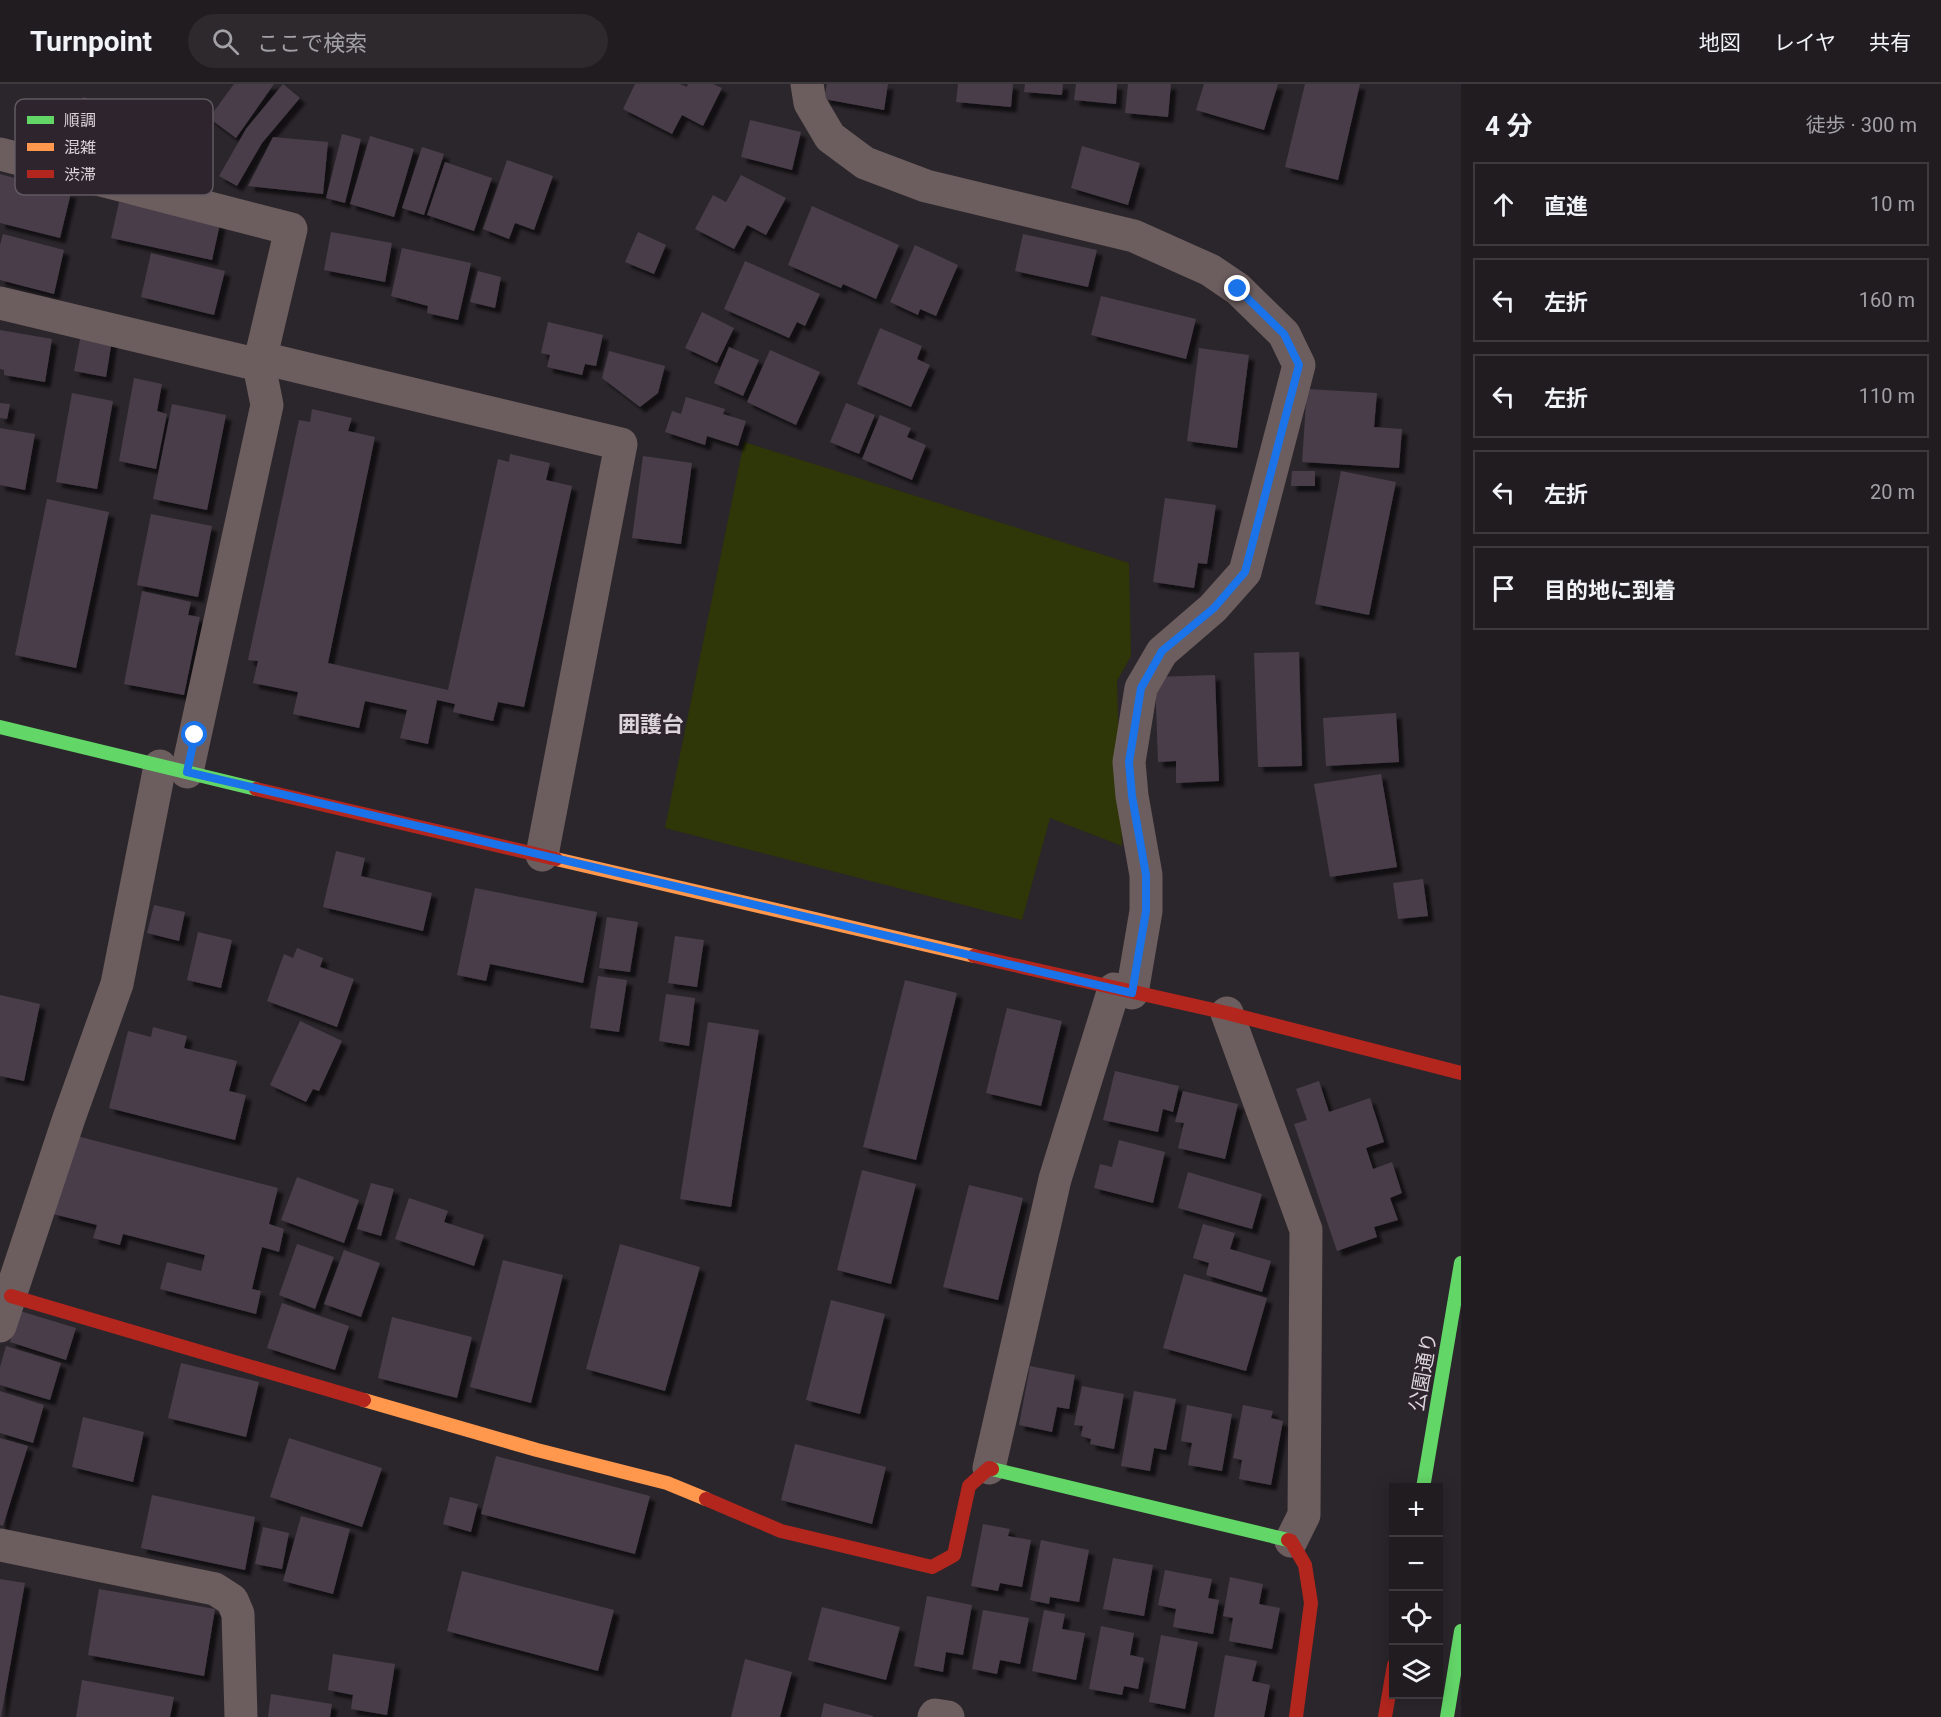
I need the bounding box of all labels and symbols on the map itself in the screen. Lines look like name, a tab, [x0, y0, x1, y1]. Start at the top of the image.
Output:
legend	[15, 99, 213, 195]
text: 順調	[64, 111, 96, 130]
text: 混雑	[64, 138, 96, 157]
text: 渋滞	[64, 165, 96, 184]
route end	[1224, 275, 1250, 301]
district label: 囲護台	[618, 712, 684, 737]
route start	[181, 721, 207, 747]
street label: 公園通り	[1404, 1331, 1442, 1413]

